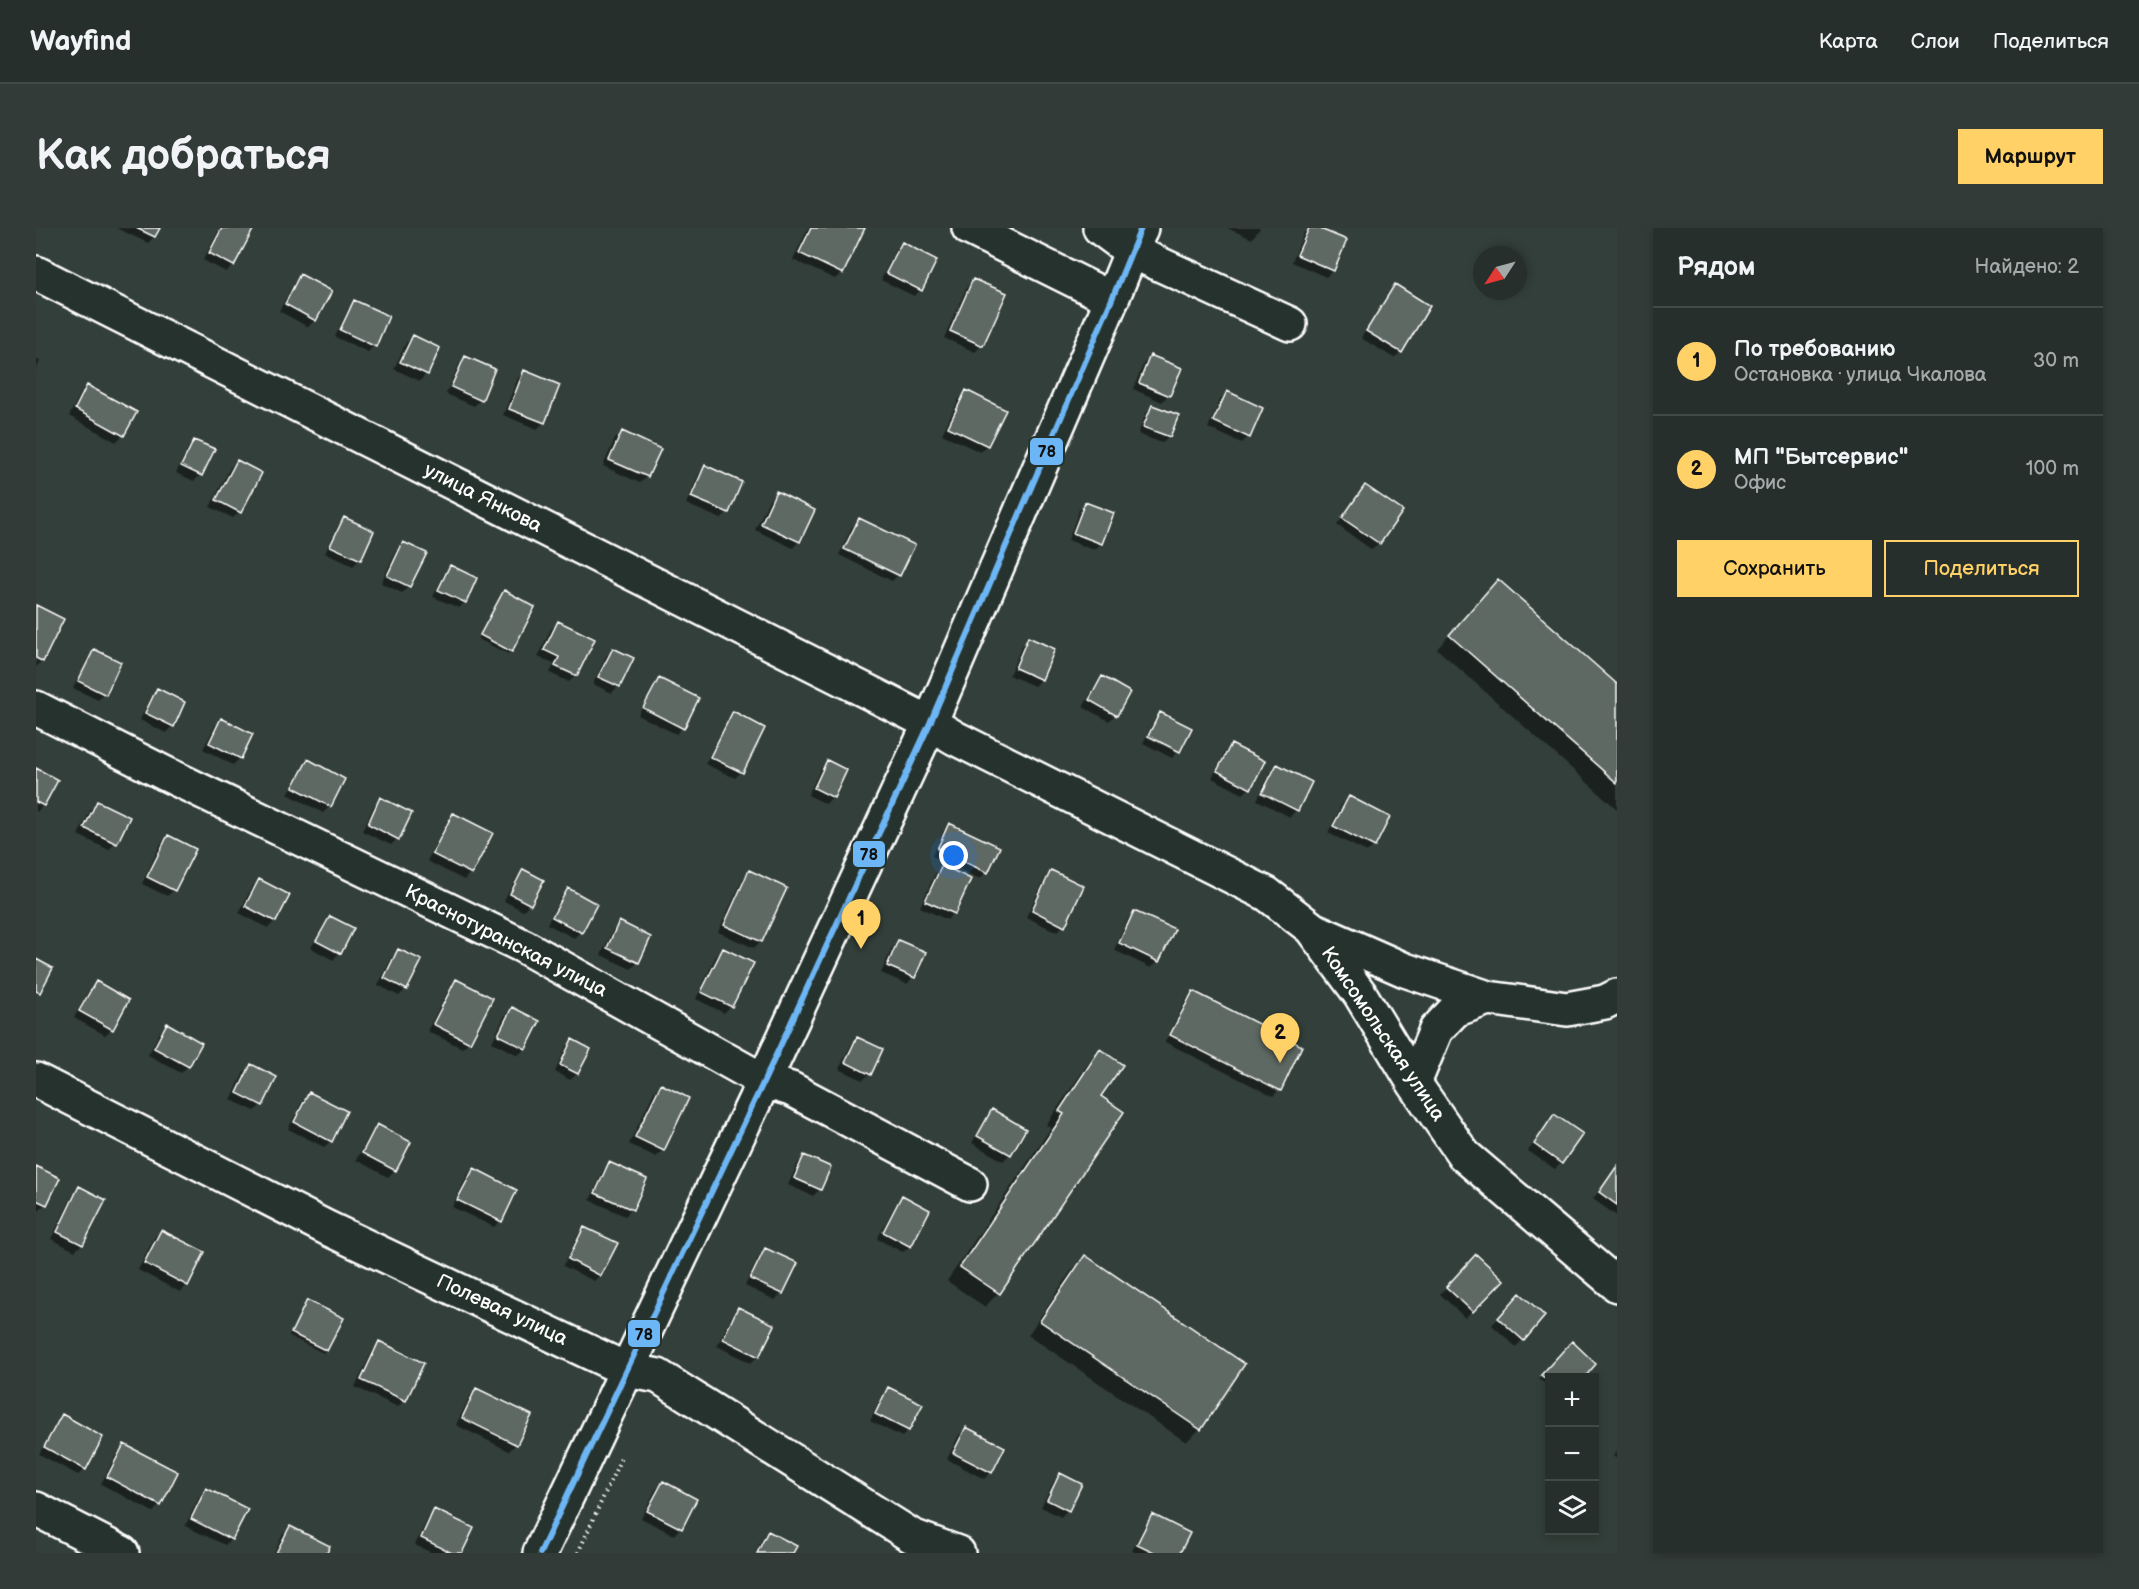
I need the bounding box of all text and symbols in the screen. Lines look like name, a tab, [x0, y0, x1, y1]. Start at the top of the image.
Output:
text: Wayfind	[30, 25, 131, 58]
text: Карта	[1819, 29, 1878, 54]
text: Слои	[1911, 29, 1960, 54]
text: Поделиться	[1993, 29, 2109, 54]
button: Маршрут	[1958, 129, 2103, 184]
text: Как добраться	[36, 131, 331, 182]
north arrow	[1473, 246, 1527, 300]
text: Рядом	[1677, 252, 1755, 283]
text: Найдено: 2	[1975, 255, 2079, 279]
text: По требованию	[1734, 336, 1895, 363]
text: 1	[1692, 349, 1701, 373]
text: 30 m	[2033, 349, 2079, 373]
text: Остановка · улица Чкалова	[1734, 363, 1987, 387]
line badge: 78	[1029, 437, 1064, 466]
text: 78	[1038, 443, 1056, 462]
text: МП "Бытсервис"	[1734, 444, 1908, 471]
text: 2	[1691, 457, 1702, 481]
text: 100 m	[2026, 457, 2079, 481]
street label: улица Янкова	[420, 458, 546, 538]
text: Офис	[1734, 471, 1786, 495]
button: Сохранить	[1677, 540, 1872, 597]
button: Поделиться	[1884, 540, 2079, 597]
line badge: 78	[852, 840, 886, 868]
your location	[939, 841, 968, 870]
text: 78	[860, 846, 878, 865]
street label: Краснотуранская улица	[401, 879, 611, 1003]
pin: 1	[842, 900, 880, 949]
street label: Комсомольская улица	[1316, 942, 1450, 1126]
pin: 2	[1260, 1014, 1300, 1063]
street label: Полевая улица	[433, 1269, 572, 1351]
line badge: 78	[627, 1319, 661, 1348]
text: 78	[635, 1326, 653, 1345]
map controls	[1545, 1373, 1599, 1535]
button: +	[1545, 1373, 1599, 1427]
button: −	[1545, 1427, 1599, 1481]
button: layers	[1545, 1481, 1599, 1535]

